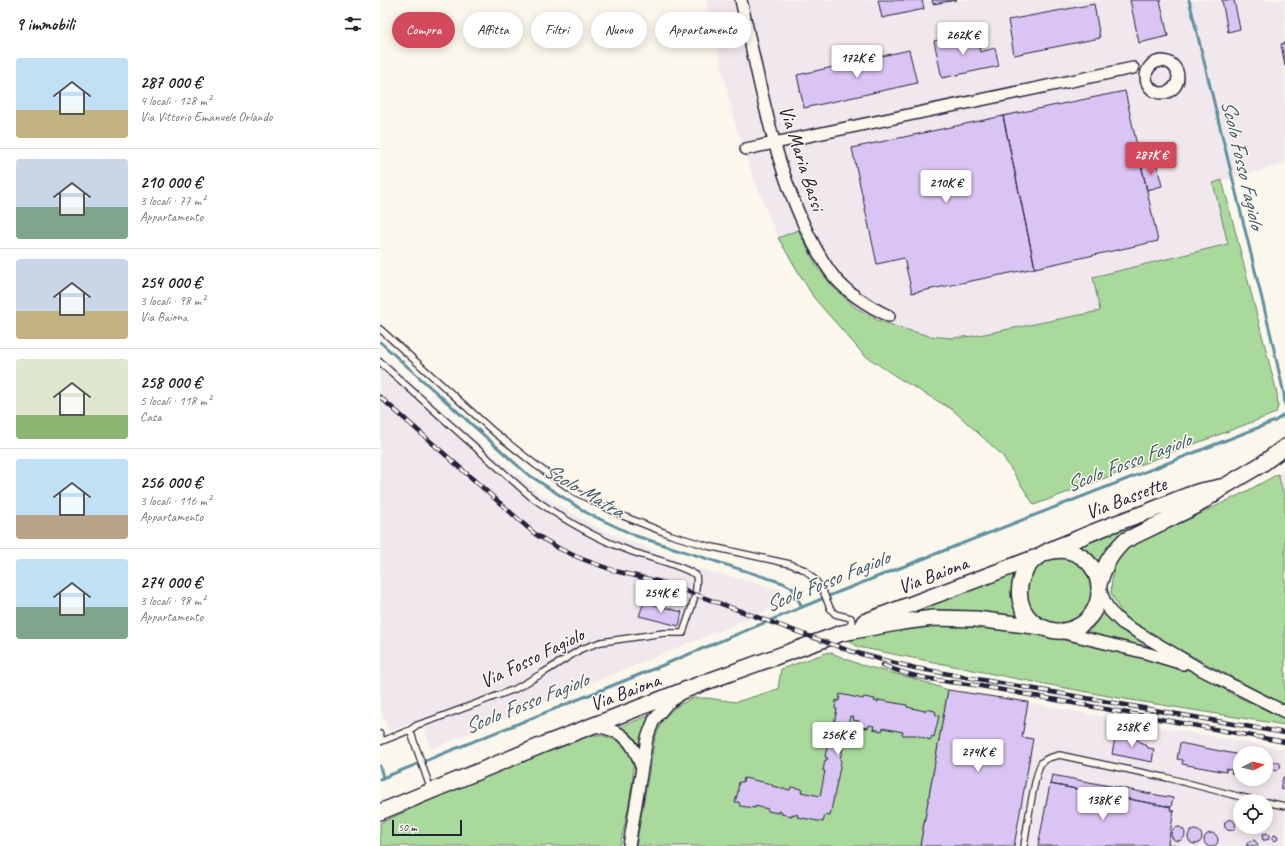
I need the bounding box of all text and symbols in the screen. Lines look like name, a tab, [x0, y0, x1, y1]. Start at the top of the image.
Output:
chip: Compra	[392, 12, 455, 48]
chip: Affitta	[463, 12, 523, 48]
chip: Filtri	[531, 12, 583, 48]
chip: Nuovo	[591, 12, 647, 48]
chip: Appartamento	[655, 12, 751, 48]
icon: filters	[342, 13, 364, 35]
text: 9 immobili	[16, 14, 74, 35]
pin: 262K €	[930, 22, 996, 56]
text: 262K €	[946, 27, 980, 43]
pin: 172K €	[824, 45, 890, 79]
text: 172K €	[840, 50, 874, 66]
text: 287 000 €	[140, 72, 202, 93]
icon: home	[48, 74, 96, 122]
text: 4 locali · 128 m²	[140, 93, 211, 109]
water label: Scolo Fosso Fagiolo	[1216, 97, 1271, 234]
street label: Via Maria Bassi	[773, 102, 831, 216]
text: Via Vittorio Emanuele Orlando	[140, 109, 272, 125]
pin: 287K €	[1118, 142, 1184, 176]
text: 287K €	[1134, 147, 1168, 163]
pin: 210K €	[913, 170, 979, 204]
text: 210 000 €	[140, 172, 202, 193]
icon: home	[48, 175, 96, 223]
text: 210K €	[929, 175, 963, 191]
text: 3 locali · 77 m²	[140, 193, 205, 209]
text: Appartamento	[140, 209, 203, 225]
text: 254 000 €	[140, 272, 202, 293]
icon: home	[48, 275, 96, 323]
text: 3 locali · 98 m²	[140, 293, 205, 309]
text: Via Baiona	[140, 309, 187, 325]
text: 258 000 €	[140, 372, 202, 393]
icon: home	[48, 375, 96, 423]
text: 5 locali · 118 m²	[140, 393, 211, 409]
text: Casa	[140, 409, 161, 425]
water label: Scolo Fosso Fagiolo	[1062, 425, 1197, 498]
water label: Scolo Matra	[539, 457, 630, 524]
street label: Via Bassette	[1082, 471, 1171, 525]
text: 256 000 €	[140, 472, 202, 493]
icon: home	[48, 475, 96, 523]
text: 3 locali · 116 m²	[140, 493, 211, 509]
text: Appartamento	[140, 509, 203, 525]
water label: Scolo Fosso Fagiolo	[761, 543, 896, 618]
street label: Via Baiona	[895, 550, 973, 600]
text: 274 000 €	[140, 572, 202, 593]
icon: home	[48, 575, 96, 623]
pin: 254K €	[628, 580, 694, 614]
text: 254K €	[645, 585, 677, 601]
text: 3 locali · 98 m²	[140, 593, 205, 609]
text: Appartamento	[140, 609, 203, 625]
street label: Via Fosso Fagiolo	[476, 621, 590, 694]
water label: Scolo Fosso Fagiolo	[460, 665, 595, 740]
street label: Via Baiona	[587, 667, 665, 717]
pin: 258K €	[1099, 714, 1165, 748]
text: 258K €	[1116, 719, 1148, 735]
pin: 256K €	[805, 722, 871, 756]
text: 256K €	[821, 727, 855, 743]
pin: 274K €	[945, 739, 1011, 773]
text: 274K €	[961, 744, 995, 760]
north arrow	[1233, 746, 1273, 786]
map controls	[1233, 746, 1273, 834]
pin: 138K €	[1070, 787, 1136, 821]
text: 138K €	[1086, 792, 1120, 808]
button: locate	[1233, 794, 1273, 834]
scale bar	[392, 818, 462, 837]
text: 50 m	[398, 820, 417, 834]

